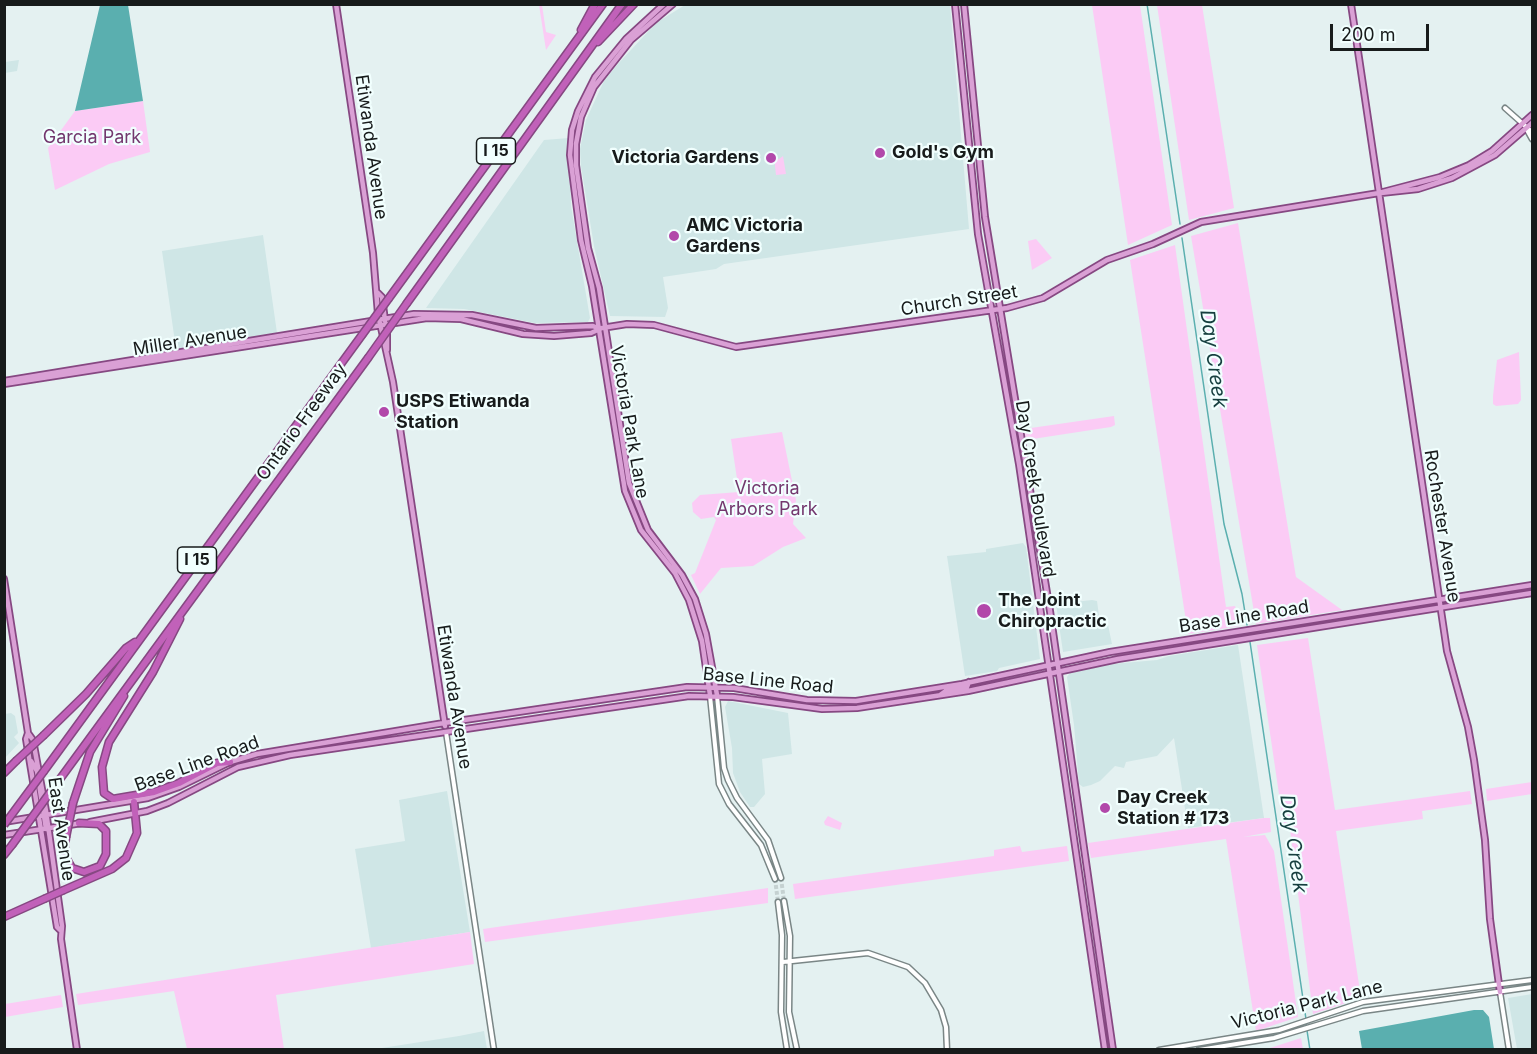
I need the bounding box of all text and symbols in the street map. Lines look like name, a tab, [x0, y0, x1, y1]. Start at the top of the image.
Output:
scale bar	[1333, 12, 1432, 50]
text: 200 m	[1341, 24, 1396, 45]
street label: Etiwanda Avenue	[350, 73, 392, 221]
park label: Garcia Park	[43, 127, 141, 149]
road number: I 15	[476, 138, 516, 164]
place label: Gold's Gym	[892, 142, 994, 164]
marker: Gold's Gym	[873, 146, 887, 160]
place label: Victoria Gardens	[611, 147, 759, 169]
marker: Victoria Gardens	[764, 151, 778, 165]
place label: AMC Victoria Gardens	[686, 215, 803, 258]
marker: AMC Victoria Gardens	[667, 229, 681, 243]
street label: Church Street	[899, 281, 1019, 321]
water label: Day Creek	[1194, 308, 1232, 410]
street label: Miller Avenue	[132, 321, 248, 361]
street label: Victoria Park Lane	[605, 344, 653, 500]
street label: Ontario Freeway	[252, 359, 352, 485]
place label: USPS Etiwanda Station	[396, 391, 530, 434]
street label: Day Creek Boulevard	[1010, 399, 1060, 579]
marker: USPS Etiwanda Station	[377, 405, 391, 419]
street label: Rochester Avenue	[1419, 448, 1465, 604]
park label: Victoria Arbors Park	[716, 478, 818, 520]
road number: I 15	[178, 547, 216, 573]
place label: The Joint Chiropractic	[998, 590, 1107, 632]
street label: Base Line Road	[1178, 596, 1310, 638]
marker: The Joint Chiropractic	[975, 602, 993, 620]
street label: Etiwanda Avenue	[432, 623, 476, 771]
street label: Base Line Road	[702, 663, 834, 699]
street label: Base Line Road	[132, 731, 262, 797]
street label: East Avenue	[43, 776, 79, 882]
place label: Day Creek Station # 173	[1117, 787, 1229, 830]
water label: Day Creek	[1274, 793, 1312, 895]
marker: Day Creek Station # 173	[1098, 801, 1112, 815]
street label: Victoria Park Lane	[1229, 976, 1385, 1034]

